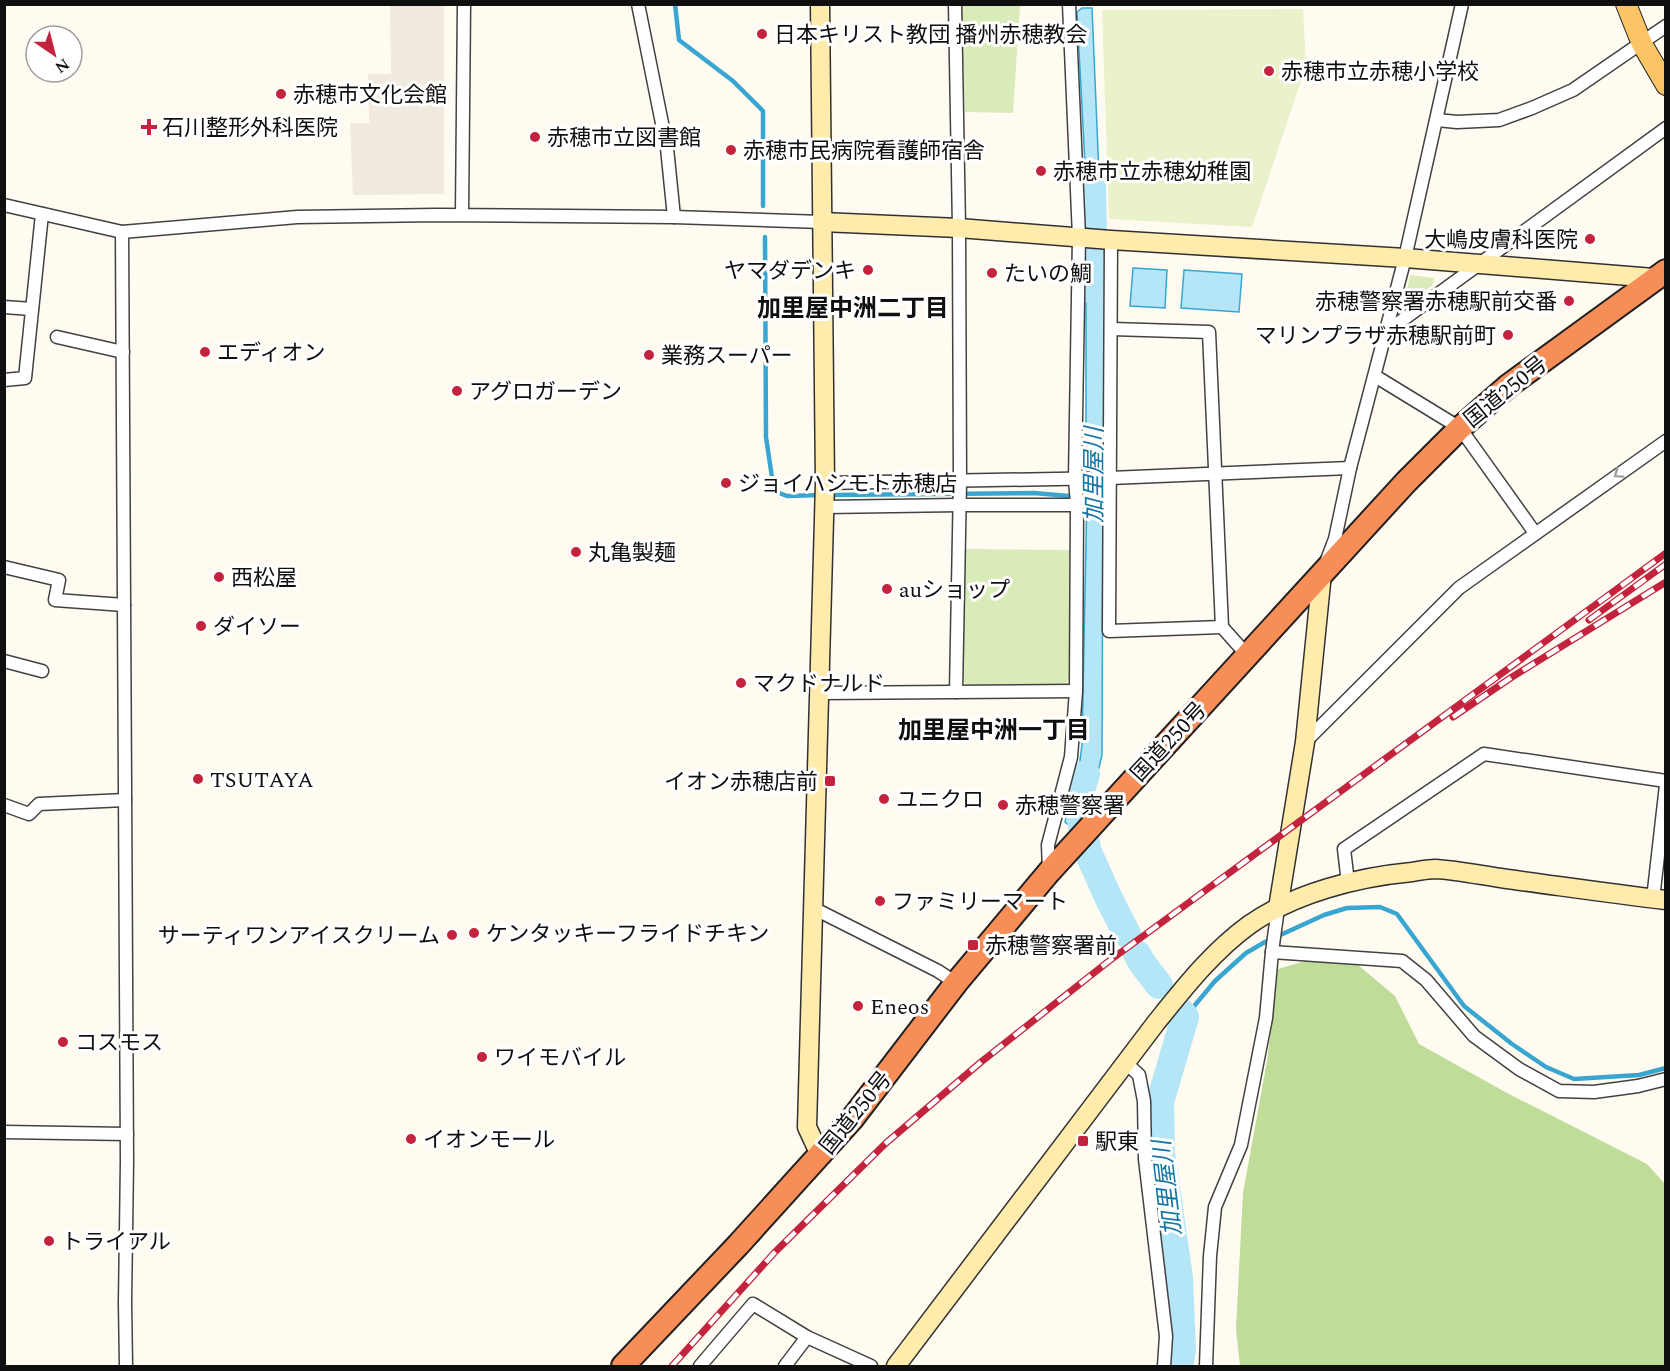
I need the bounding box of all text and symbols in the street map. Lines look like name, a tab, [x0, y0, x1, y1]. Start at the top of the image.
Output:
place label: 日本キリスト教団 播州赤穂教会	[774, 19, 1088, 52]
north arrow	[24, 24, 84, 84]
marker: 日本キリスト教団 播州赤穂教会	[755, 27, 769, 41]
text: N	[50, 52, 74, 79]
place label: 赤穂市立赤穂小学校	[1281, 56, 1479, 89]
marker: 赤穂市立赤穂小学校	[1262, 64, 1276, 78]
place label: 赤穂市文化会館	[293, 79, 447, 112]
marker: 赤穂市文化会館	[274, 87, 288, 101]
place label: 石川整形外科医院	[162, 112, 338, 145]
marker: 石川整形外科医院	[140, 118, 158, 136]
place label: 赤穂市立図書館	[547, 122, 701, 155]
marker: 赤穂市立図書館	[528, 130, 542, 144]
place label: 赤穂市民病院看護師宿舎	[743, 135, 985, 168]
marker: 赤穂市民病院看護師宿舎	[724, 143, 738, 157]
place label: 赤穂市立赤穂幼稚園	[1053, 156, 1251, 189]
marker: 赤穂市立赤穂幼稚園	[1034, 164, 1048, 178]
place label: 大嶋皮膚科医院	[1424, 224, 1578, 257]
marker: 大嶋皮膚科医院	[1583, 232, 1597, 246]
place label: ヤマダデンキ	[724, 255, 856, 288]
place label: たいの鯛	[1004, 258, 1092, 291]
marker: ヤマダデンキ	[861, 263, 875, 277]
marker: たいの鯛	[985, 266, 999, 280]
place label: 赤穂警察署赤穂駅前交番	[1315, 286, 1557, 319]
district label: 加里屋中洲二丁目	[757, 291, 949, 327]
marker: 赤穂警察署赤穂駅前交番	[1562, 294, 1576, 308]
place label: マリンプラザ赤穂駅前町	[1255, 320, 1496, 353]
marker: マリンプラザ赤穂駅前町	[1501, 328, 1515, 342]
place label: エディオン	[217, 337, 325, 370]
place label: 業務スーパー	[661, 340, 793, 373]
marker: エディオン	[198, 345, 212, 359]
marker: 業務スーパー	[642, 348, 656, 362]
street label: 国道250号	[1457, 348, 1555, 436]
place label: アグロガーデン	[469, 376, 622, 409]
marker: アグロガーデン	[450, 384, 464, 398]
water label: 加里屋川	[1077, 424, 1113, 523]
one-way arrow	[1613, 467, 1624, 478]
place label: ジョイハシモト赤穂店	[738, 468, 958, 501]
marker: ジョイハシモト赤穂店	[719, 476, 733, 490]
place label: 丸亀製麺	[588, 537, 676, 570]
marker: 丸亀製麺	[569, 545, 583, 559]
place label: 西松屋	[231, 562, 297, 595]
marker: 西松屋	[212, 570, 226, 584]
place label: auショップ	[899, 574, 1010, 607]
marker: auショップ	[880, 582, 894, 596]
place label: ダイソー	[213, 611, 301, 644]
marker: ダイソー	[194, 619, 208, 633]
place label: マクドナルド	[753, 668, 885, 701]
marker: マクドナルド	[734, 676, 748, 690]
street label: 国道250号	[1123, 695, 1215, 789]
district label: 加里屋中洲一丁目	[898, 713, 1090, 749]
place label: TSUTAYA	[210, 764, 314, 797]
place label: イオン赤穂店前	[664, 766, 818, 799]
marker: TSUTAYA	[191, 772, 205, 786]
marker: イオン赤穂店前	[823, 774, 837, 788]
place label: ユニクロ	[896, 784, 984, 817]
place label: 赤穂警察署	[1015, 790, 1125, 823]
marker: ユニクロ	[877, 792, 891, 806]
marker: 赤穂警察署	[996, 798, 1010, 812]
place label: ファミリーマート	[892, 886, 1068, 919]
marker: ファミリーマート	[873, 894, 887, 908]
place label: ケンタッキーフライドチキン	[486, 918, 769, 951]
place label: サーティワンアイスクリーム	[158, 920, 440, 953]
marker: ケンタッキーフライドチキン	[467, 926, 481, 940]
marker: サーティワンアイスクリーム	[445, 928, 459, 942]
place label: 赤穂警察署前	[985, 930, 1117, 963]
marker: 赤穂警察署前	[966, 938, 980, 952]
place label: Eneos	[870, 991, 929, 1024]
marker: Eneos	[851, 999, 865, 1013]
place label: コスモス	[75, 1027, 163, 1060]
marker: コスモス	[56, 1035, 70, 1049]
place label: ワイモバイル	[494, 1042, 626, 1075]
marker: ワイモバイル	[475, 1050, 489, 1064]
street label: 国道250号	[812, 1064, 900, 1162]
place label: イオンモール	[423, 1124, 555, 1157]
place label: 駅東	[1095, 1126, 1139, 1159]
marker: イオンモール	[404, 1132, 418, 1146]
marker: 駅東	[1076, 1134, 1090, 1148]
water label: 加里屋川	[1144, 1135, 1192, 1238]
place label: トライアル	[61, 1226, 171, 1259]
marker: トライアル	[42, 1234, 56, 1248]

